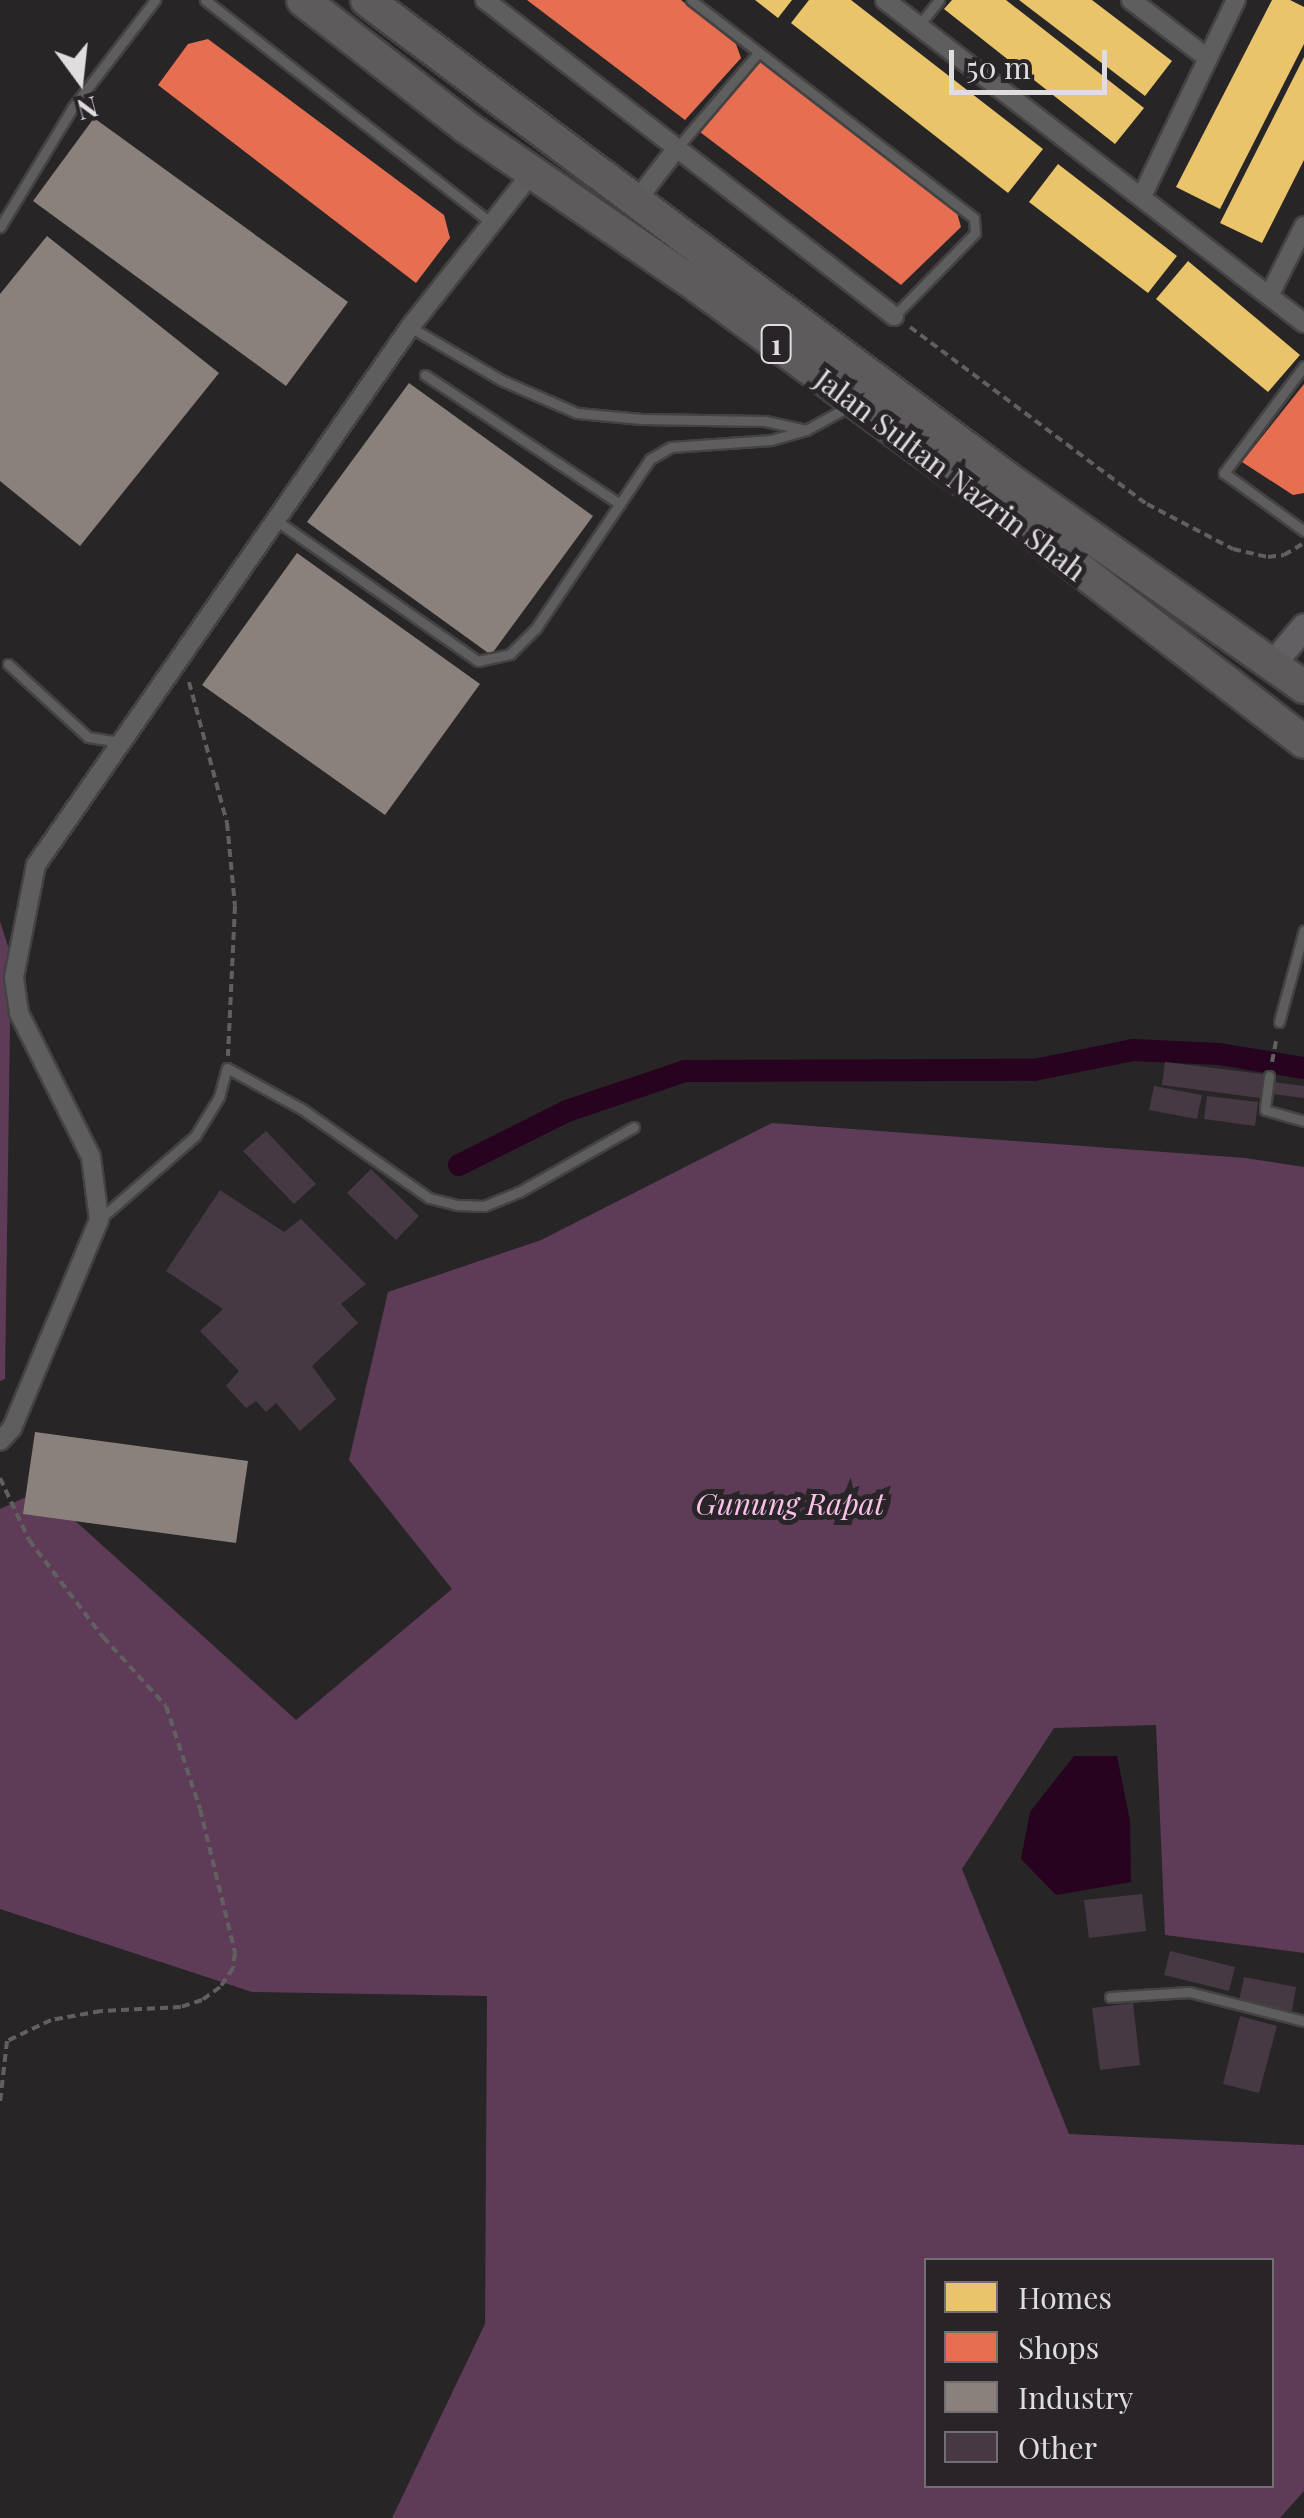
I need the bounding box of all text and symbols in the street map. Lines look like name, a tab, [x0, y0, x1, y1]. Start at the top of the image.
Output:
north arrow	[30, 30, 130, 130]
scale bar	[954, 30, 1112, 92]
text: 50 m	[966, 47, 1031, 87]
text: N	[73, 89, 102, 130]
road number: 1	[758, 321, 794, 367]
street label: Jalan Sultan Nazrin Shah	[808, 360, 1094, 588]
park label: Gunung Rapat	[696, 1485, 884, 1521]
legend	[924, 2258, 1274, 2488]
text: Homes	[1018, 2277, 1112, 2317]
text: Shops	[1018, 2327, 1099, 2367]
text: Industry	[1018, 2377, 1133, 2417]
text: Other	[1018, 2427, 1097, 2467]

